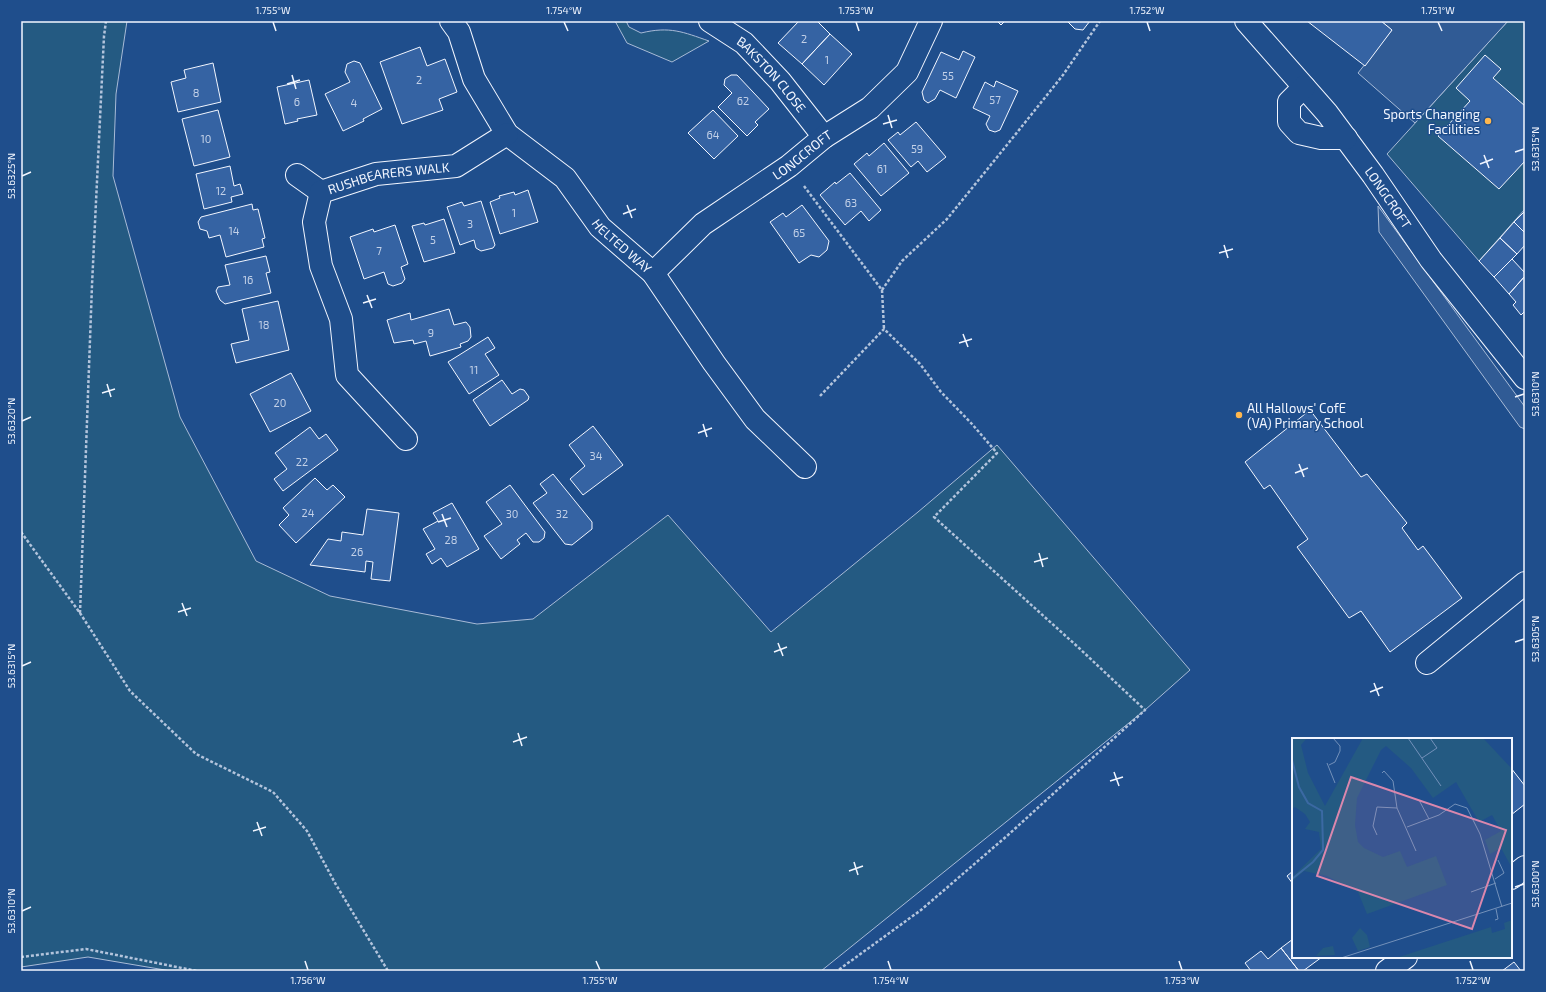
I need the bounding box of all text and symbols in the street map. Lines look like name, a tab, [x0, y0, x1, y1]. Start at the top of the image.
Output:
text: 1.755°W	[256, 4, 291, 16]
text: 1.754°W	[546, 4, 582, 16]
text: 1.753°W	[838, 4, 874, 16]
text: 1.752°W	[1129, 4, 1165, 16]
text: 1.751°W	[1421, 4, 1455, 16]
house number: 2	[801, 32, 807, 45]
street label: BAKSTON CLOSE	[734, 33, 809, 115]
house number: 1	[825, 53, 829, 66]
house number: 55	[942, 69, 954, 82]
house number: 2	[416, 73, 422, 86]
house number: 8	[193, 86, 199, 99]
house number: 57	[989, 93, 1001, 106]
house number: 62	[737, 94, 749, 107]
house number: 6	[294, 95, 300, 108]
house number: 4	[351, 96, 358, 109]
place label: Sports Changing Facilities	[1383, 106, 1480, 137]
marker: Sports Changing Facilities	[1483, 116, 1493, 126]
street label: LONGCROFT	[769, 126, 835, 183]
text: 53.6315°N	[1529, 127, 1541, 171]
house number: 64	[706, 128, 720, 141]
house number: 10	[200, 132, 212, 145]
house number: 59	[911, 142, 923, 155]
text: 53.6325°N	[5, 153, 17, 199]
street label: RUSHBEARERS WALK	[326, 159, 451, 197]
house number: 61	[877, 162, 887, 175]
street label: LONGCROFT	[1362, 163, 1415, 232]
house number: 12	[216, 184, 226, 197]
house number: 63	[845, 196, 857, 209]
house number: 1	[512, 206, 516, 219]
street label: HELTED WAY	[589, 216, 656, 277]
house number: 3	[467, 217, 473, 230]
house number: 14	[228, 224, 240, 237]
house number: 65	[793, 226, 805, 239]
house number: 5	[430, 233, 436, 246]
house number: 7	[376, 244, 382, 257]
house number: 16	[243, 273, 253, 286]
house number: 18	[258, 318, 270, 331]
house number: 9	[428, 326, 434, 339]
house number: 11	[470, 363, 478, 376]
text: 53.6310°N	[1529, 371, 1541, 417]
house number: 20	[274, 396, 286, 409]
text: 53.6320°N	[5, 398, 17, 444]
place label: All Hallows' CofE (VA) Primary School	[1247, 400, 1364, 431]
marker: All Hallows' CofE (VA) Primary School	[1234, 410, 1244, 420]
house number: 34	[590, 449, 603, 462]
house number: 22	[296, 455, 308, 468]
house number: 24	[302, 506, 315, 519]
house number: 30	[506, 507, 518, 520]
house number: 32	[556, 507, 568, 520]
house number: 28	[445, 533, 457, 546]
house number: 26	[351, 545, 363, 558]
text: 53.6305°N	[1529, 616, 1541, 662]
text: 53.6315°N	[5, 644, 17, 688]
inset map	[1292, 738, 1512, 958]
text: 53.6300°N	[1529, 860, 1541, 908]
text: 53.6310°N	[5, 888, 17, 934]
text: 1.756°W	[290, 974, 326, 986]
text: 1.755°W	[583, 974, 618, 986]
text: 1.754°W	[873, 974, 909, 986]
text: 1.753°W	[1164, 974, 1200, 986]
text: 1.752°W	[1455, 974, 1491, 986]

